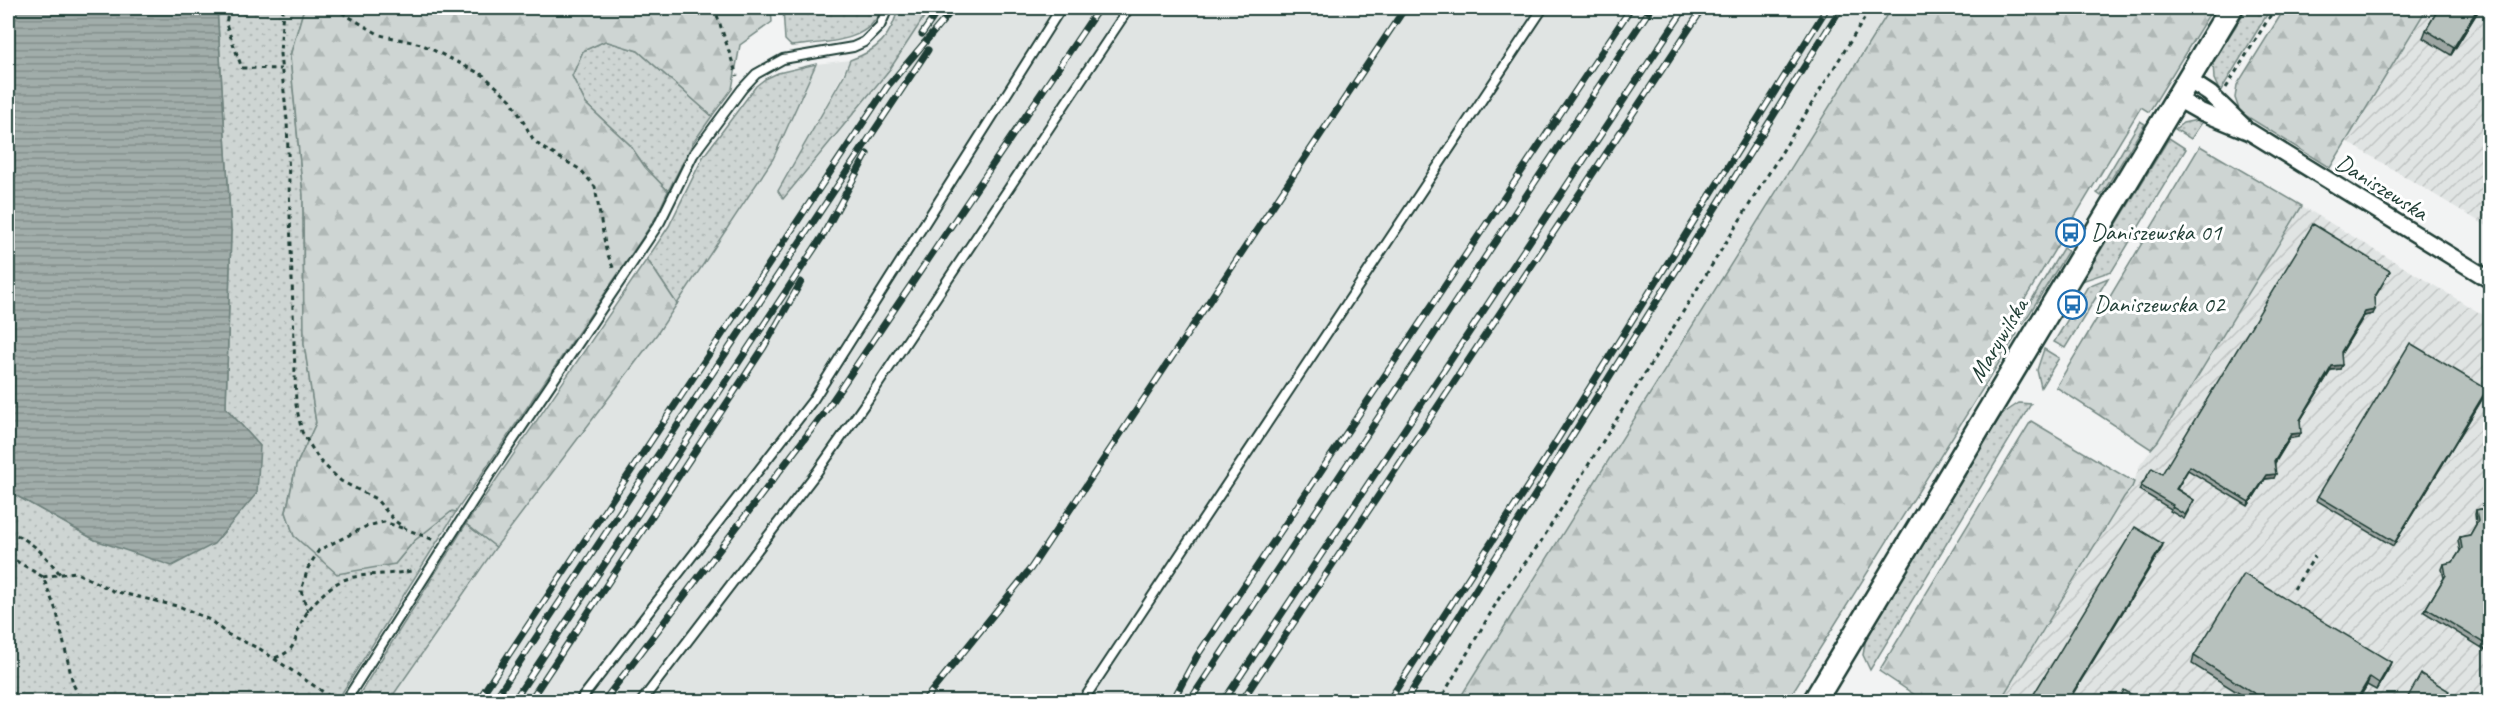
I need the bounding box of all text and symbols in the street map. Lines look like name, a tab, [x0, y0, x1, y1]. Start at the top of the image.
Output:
street label: Daniszewska	[2330, 147, 2435, 228]
bus stop icon: Daniszewska 01	[2054, 216, 2086, 248]
place label: Daniszewska 01	[2091, 217, 2223, 247]
bus stop icon: Daniszewska 02	[2057, 288, 2089, 320]
place label: Daniszewska 02	[2094, 289, 2227, 319]
street label: Marywilska	[1961, 291, 2036, 387]

